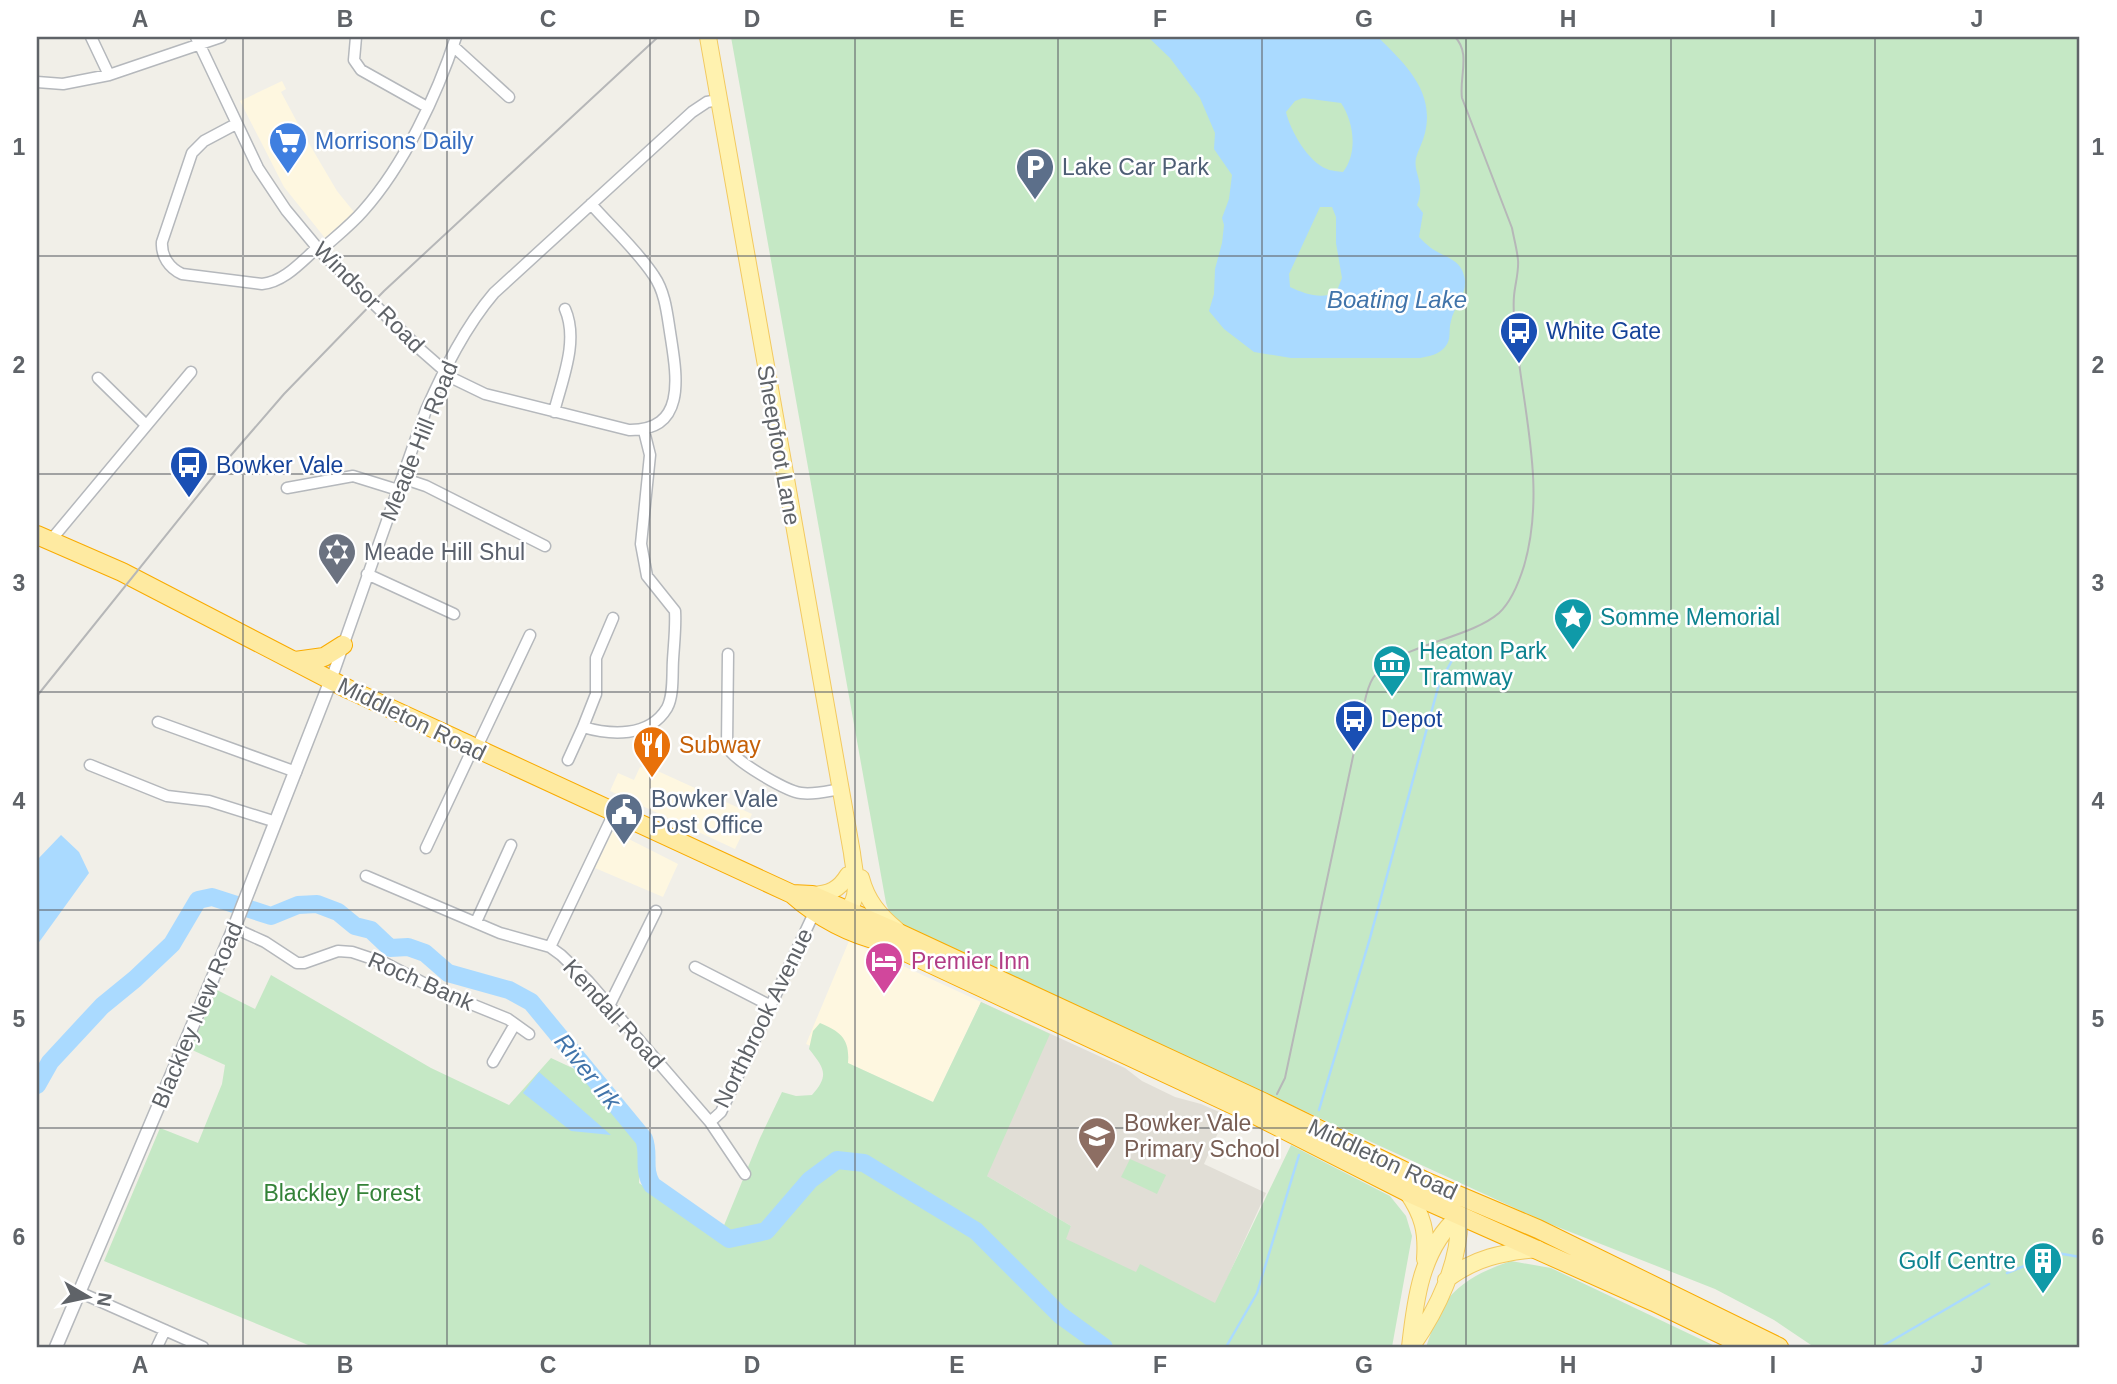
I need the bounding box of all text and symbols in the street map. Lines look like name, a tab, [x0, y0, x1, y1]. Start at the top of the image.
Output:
text: A	[132, 6, 148, 32]
text: B	[337, 6, 353, 32]
text: C	[540, 6, 556, 32]
text: D	[744, 6, 760, 32]
text: E	[949, 6, 965, 32]
text: F	[1153, 6, 1167, 32]
text: G	[1355, 6, 1373, 32]
text: H	[1560, 6, 1576, 32]
text: I	[1770, 6, 1776, 32]
text: J	[1971, 6, 1983, 32]
supermarket icon: Morrisons Daily	[267, 120, 309, 175]
place label: Morrisons Daily	[315, 128, 474, 154]
text: 1	[13, 134, 26, 160]
text: 1	[2092, 134, 2105, 160]
parking icon: Lake Car Park	[1014, 146, 1056, 201]
place label: Lake Car Park	[1062, 154, 1210, 180]
street label: Windsor Road	[308, 236, 430, 358]
water label: Boating Lake	[1327, 286, 1467, 313]
bus stop icon: White Gate	[1498, 310, 1540, 365]
place label: White Gate	[1546, 318, 1661, 344]
text: 2	[13, 352, 25, 378]
text: 2	[2092, 352, 2104, 378]
street label: Meade Hill Road	[375, 357, 463, 525]
street label: Sheepfoot Lane	[752, 363, 806, 527]
bus stop icon: Bowker Vale	[168, 444, 210, 499]
place label: Bowker Vale	[216, 452, 343, 478]
synagogue icon: Meade Hill Shul	[316, 531, 358, 586]
place label: Meade Hill Shul	[364, 539, 525, 565]
text: 3	[13, 570, 25, 596]
text: 3	[2092, 570, 2104, 596]
place icon: Somme Memorial	[1552, 596, 1594, 651]
place label: Somme Memorial	[1600, 604, 1780, 630]
place label: Heaton Park Tramway	[1419, 638, 1547, 690]
museum icon: Heaton Park Tramway	[1371, 643, 1413, 698]
street label: Middleton Road	[334, 672, 490, 766]
bus stop icon: Depot	[1333, 698, 1375, 753]
place label: Depot	[1381, 706, 1443, 732]
restaurant icon: Subway	[631, 724, 673, 779]
place label: Subway	[679, 732, 761, 758]
place label: Bowker Vale Post Office	[651, 786, 778, 838]
text: 4	[13, 788, 26, 814]
text: 4	[2092, 788, 2105, 814]
public building icon: Bowker Vale Post Office	[603, 791, 645, 846]
street label: Blackley New Road	[146, 918, 248, 1112]
street label: Northbrook Avenue	[708, 924, 818, 1112]
hotel icon: Premier Inn	[863, 940, 905, 995]
street label: Roch Bank	[364, 946, 478, 1016]
place label: Premier Inn	[911, 948, 1030, 974]
street label: Kendall Road	[558, 954, 670, 1074]
text: 5	[13, 1006, 26, 1032]
text: 5	[2092, 1006, 2105, 1032]
water label: River Irk	[549, 1028, 628, 1116]
place label: Bowker Vale Primary School	[1124, 1110, 1280, 1162]
street label: Middleton Road	[1304, 1113, 1462, 1205]
school or university icon: Bowker Vale Primary School	[1076, 1115, 1118, 1170]
park label: Blackley Forest	[263, 1180, 421, 1206]
text: 6	[13, 1224, 25, 1250]
text: 6	[2092, 1224, 2104, 1250]
building icon: Golf Centre	[2022, 1240, 2064, 1295]
place label: Golf Centre	[1898, 1248, 2016, 1274]
north arrow	[52, 1262, 122, 1332]
text: N	[93, 1291, 116, 1308]
text: A	[132, 1352, 148, 1378]
text: B	[337, 1352, 353, 1378]
text: C	[540, 1352, 556, 1378]
text: D	[744, 1352, 760, 1378]
text: E	[949, 1352, 965, 1378]
text: F	[1153, 1352, 1167, 1378]
text: G	[1355, 1352, 1373, 1378]
text: H	[1560, 1352, 1576, 1378]
text: I	[1770, 1352, 1776, 1378]
text: J	[1971, 1352, 1983, 1378]

